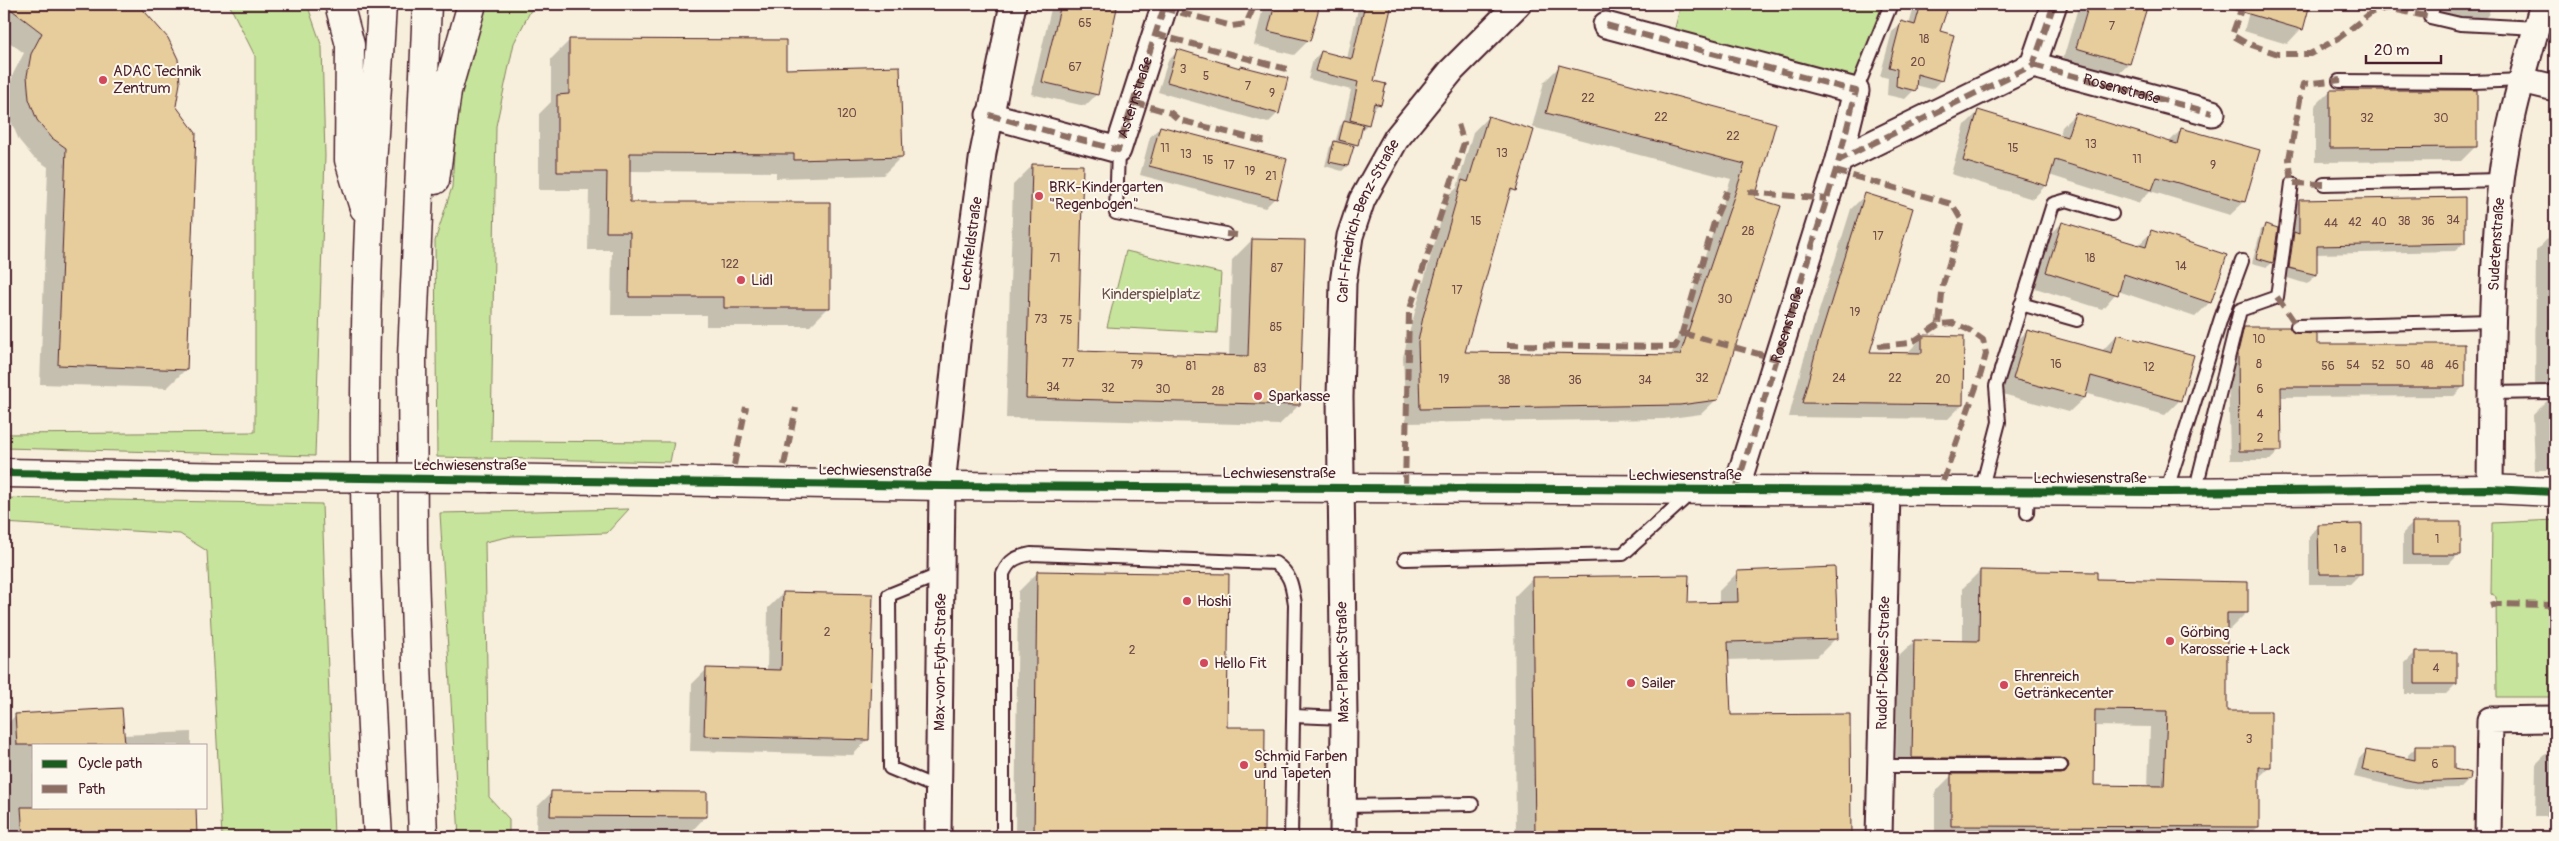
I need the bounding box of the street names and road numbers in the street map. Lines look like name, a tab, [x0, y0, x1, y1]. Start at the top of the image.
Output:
street label: Asternstraße	[1113, 54, 1157, 140]
street label: Rosenstraße	[2081, 69, 2163, 108]
street label: Carl-Friedrich-Benz-Straße	[1333, 135, 1404, 303]
street label: Lechfeldstraße	[955, 195, 986, 292]
street label: Sudetenstraße	[2484, 196, 2509, 291]
street label: Rosenstraße	[1766, 284, 1809, 366]
street label: Lechwiesenstraße	[413, 456, 527, 475]
street label: Lechwiesenstraße	[818, 461, 932, 481]
street label: Lechwiesenstraße	[1222, 464, 1336, 483]
street label: Lechwiesenstraße	[1628, 466, 1742, 485]
street label: Lechwiesenstraße	[2033, 469, 2147, 488]
street label: Max-von-Eyth-Straße	[930, 592, 950, 731]
street label: Rudolf-Diesel-Straße	[1872, 595, 1894, 730]
street label: Max-Planck-Straße	[1332, 601, 1354, 723]

